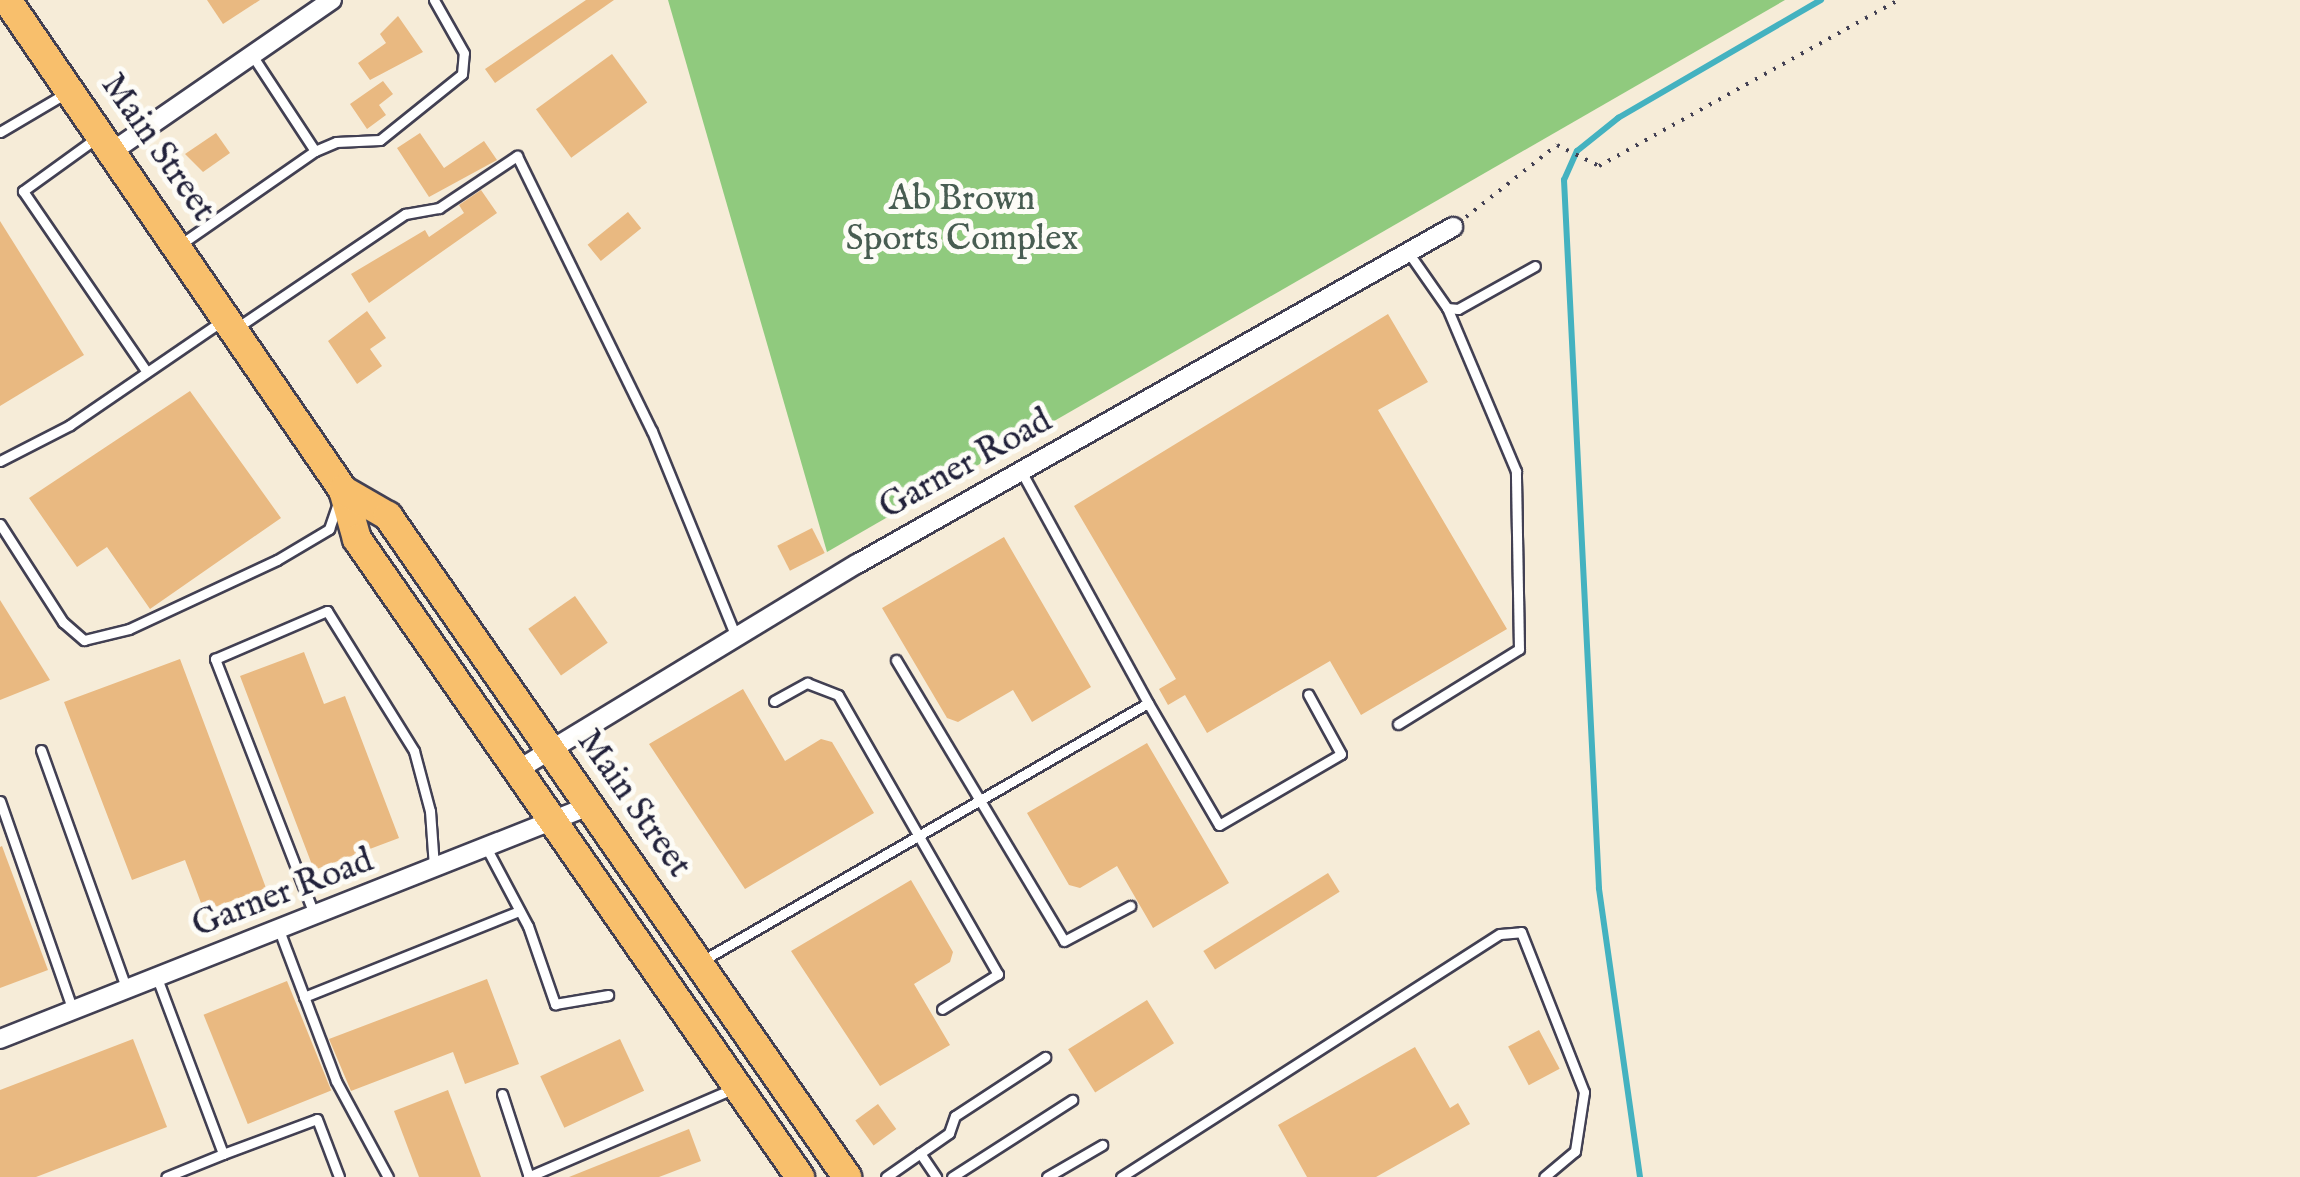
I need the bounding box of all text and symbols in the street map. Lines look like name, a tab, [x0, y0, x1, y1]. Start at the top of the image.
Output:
street label: Main Street	[91, 66, 223, 230]
park label: Ab Brown Sports Complex	[846, 179, 1078, 261]
street label: Garner Road	[873, 401, 1059, 529]
street label: Main Street	[567, 722, 699, 886]
street label: Garner Road	[187, 840, 379, 948]

